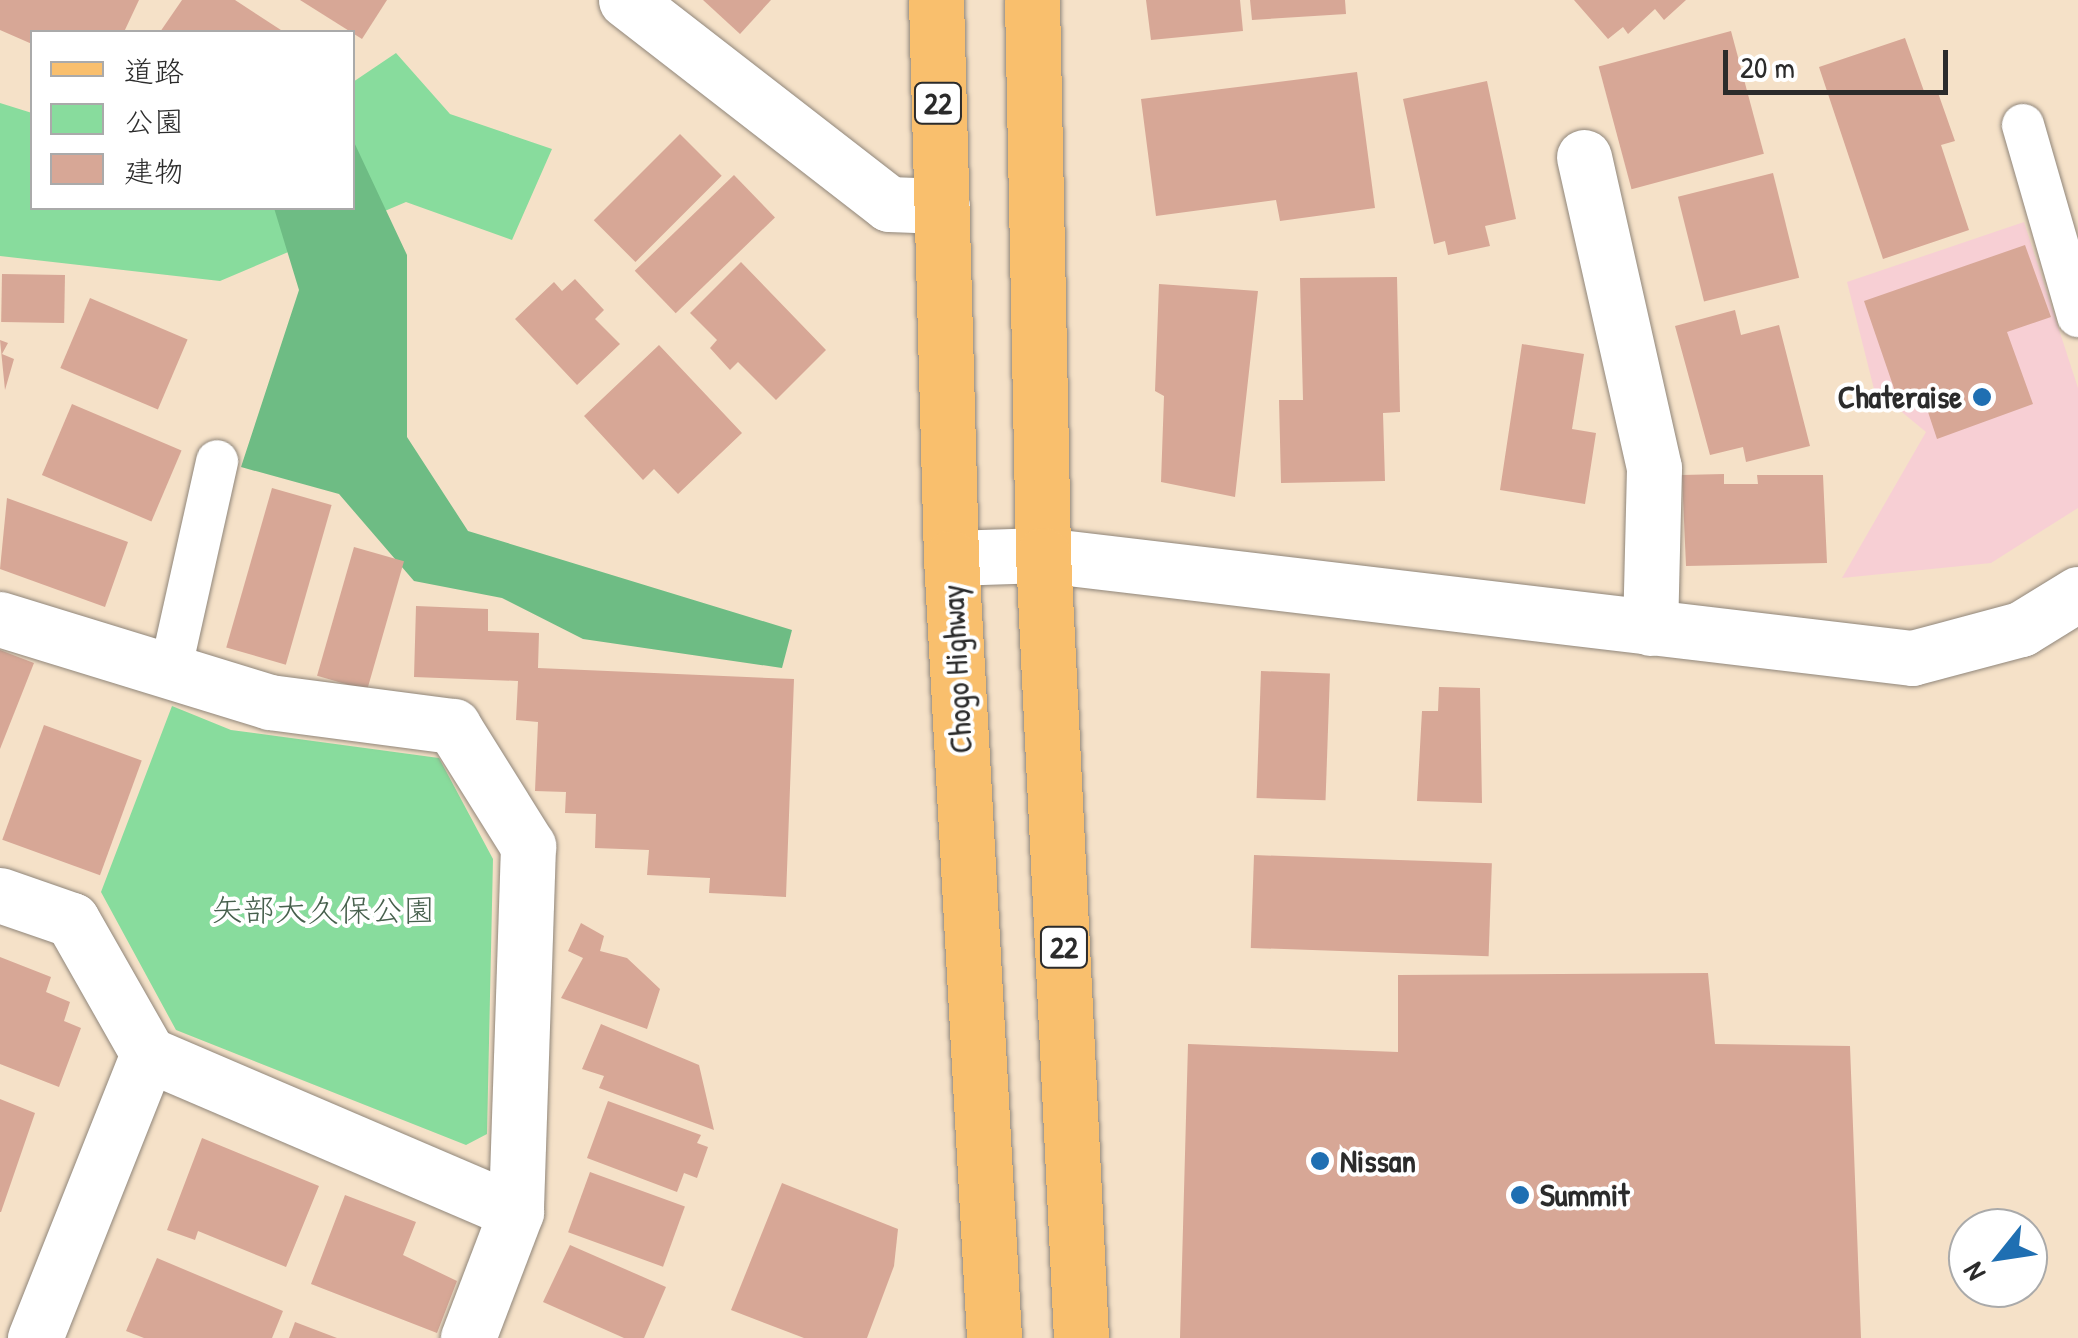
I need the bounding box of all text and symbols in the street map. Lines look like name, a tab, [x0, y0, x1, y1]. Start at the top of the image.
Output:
legend	[30, 30, 355, 210]
scale bar	[1728, 30, 1953, 92]
text: 20 m	[1740, 47, 1795, 87]
text: 道路	[124, 51, 184, 91]
road number: 22	[913, 78, 963, 128]
text: 公園	[124, 101, 184, 141]
text: 建物	[124, 151, 184, 191]
place label: Chateraise	[1838, 378, 1962, 416]
marker: Chateraise	[1971, 386, 1993, 408]
street label: Chogo Highway	[933, 584, 981, 754]
park label: 矢部大久保公園	[211, 891, 435, 929]
road number: 22	[1039, 922, 1089, 972]
place label: Nissan	[1340, 1142, 1416, 1180]
marker: Nissan	[1309, 1150, 1331, 1172]
place label: Summit	[1540, 1176, 1629, 1214]
marker: Summit	[1509, 1184, 1531, 1206]
north arrow	[1948, 1208, 2048, 1308]
text: N	[1954, 1256, 1994, 1288]

